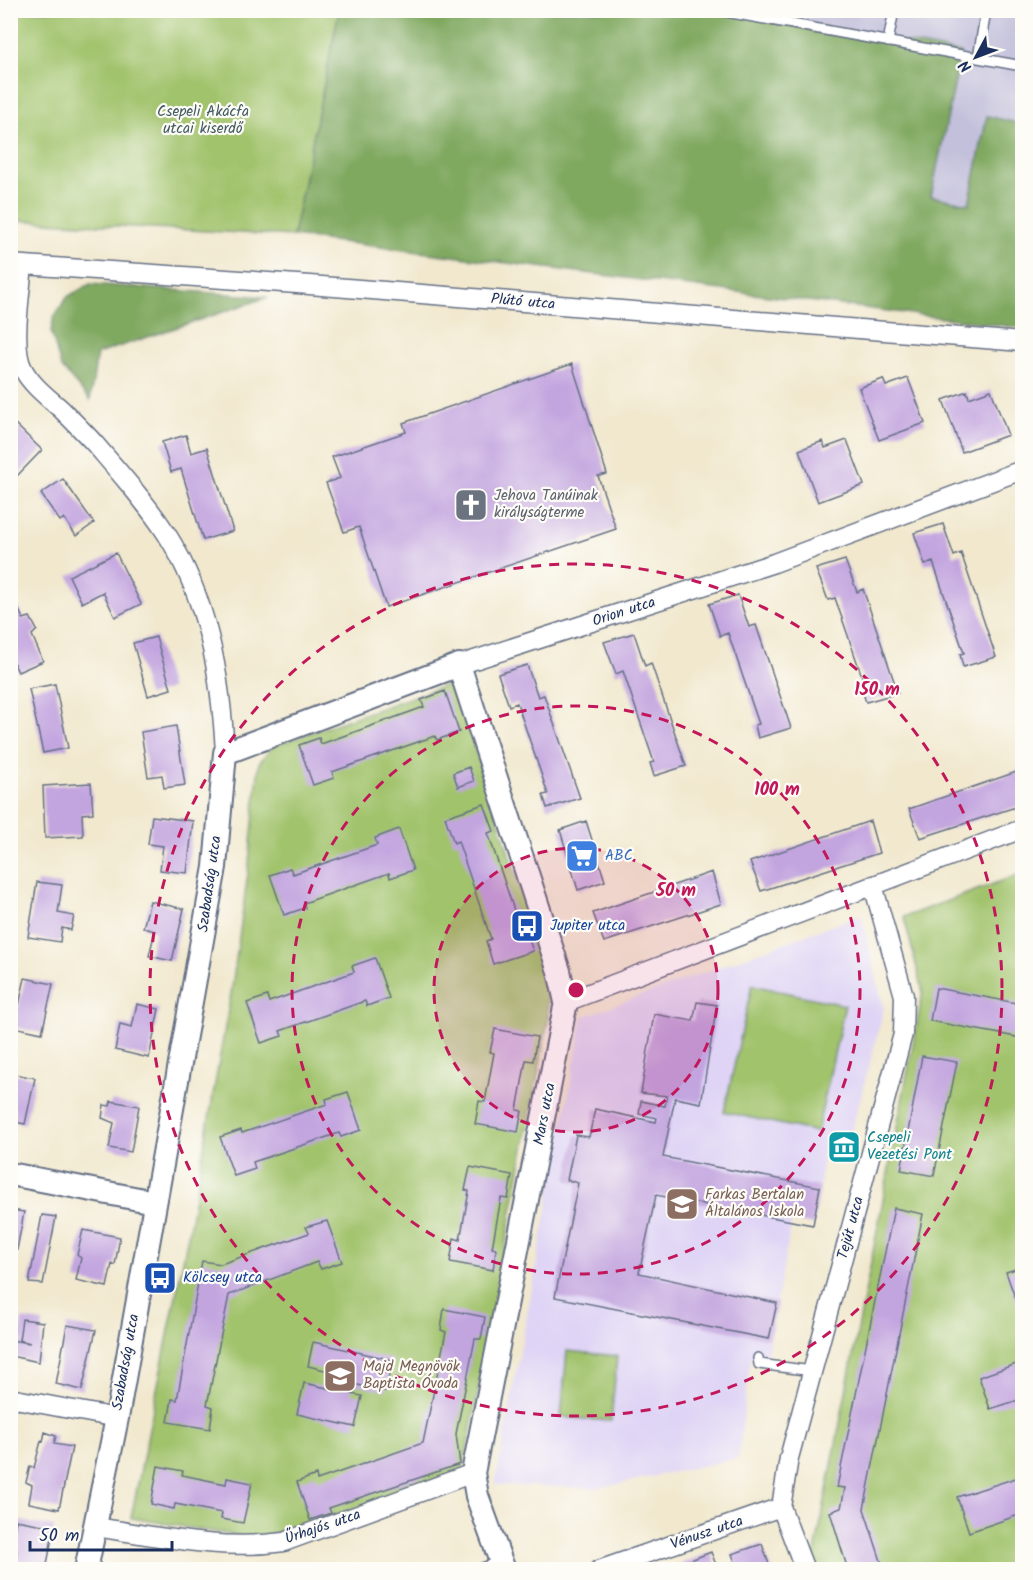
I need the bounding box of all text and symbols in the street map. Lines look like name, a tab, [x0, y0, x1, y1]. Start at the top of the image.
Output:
north arrow	[946, 27, 1006, 87]
text: N	[953, 54, 979, 78]
park label: Csepeli Akácfa utcai kiserdő	[157, 100, 249, 141]
street label: Plútó utca	[490, 287, 556, 317]
place label: Jehova Tanúinak királyságterme	[494, 484, 599, 525]
church icon: Jehova Tanúinak királyságterme	[453, 487, 489, 523]
street label: Orion utca	[589, 591, 659, 633]
text: 150 m	[854, 676, 900, 705]
text: 100 m	[754, 776, 800, 805]
street label: Szabadság utca	[191, 834, 229, 934]
supermarket icon: ABC	[564, 838, 600, 874]
place label: ABC	[605, 844, 633, 868]
text: 50 m	[655, 877, 696, 906]
bus stop icon: Jupiter utca	[509, 908, 545, 944]
place label: Jupiter utca	[550, 914, 625, 938]
centre of rings	[566, 980, 586, 1000]
street label: Mars utca	[527, 1081, 563, 1147]
place label: Csepeli Vezetési Pont	[867, 1126, 952, 1167]
museum icon: Csepeli Vezetési Pont	[826, 1129, 862, 1165]
place label: Farkas Bertalan Általános Iskola	[705, 1183, 804, 1224]
school or university icon: Farkas Bertalan Általános Iskola	[664, 1186, 700, 1222]
street label: Tejút utca	[831, 1194, 871, 1262]
bus stop icon: Kölcsey utca	[142, 1260, 178, 1296]
place label: Kölcsey utca	[183, 1266, 262, 1290]
street label: Szabadság utca	[106, 1312, 146, 1412]
place label: Majd Megnövök Baptista Óvoda	[363, 1355, 461, 1396]
school or university icon: Majd Megnövök Baptista Óvoda	[322, 1358, 358, 1394]
street label: Űrhajós utca	[282, 1503, 364, 1551]
street label: Vénusz utca	[667, 1509, 747, 1557]
scale bar	[30, 1514, 172, 1552]
text: 50 m	[39, 1522, 79, 1551]

